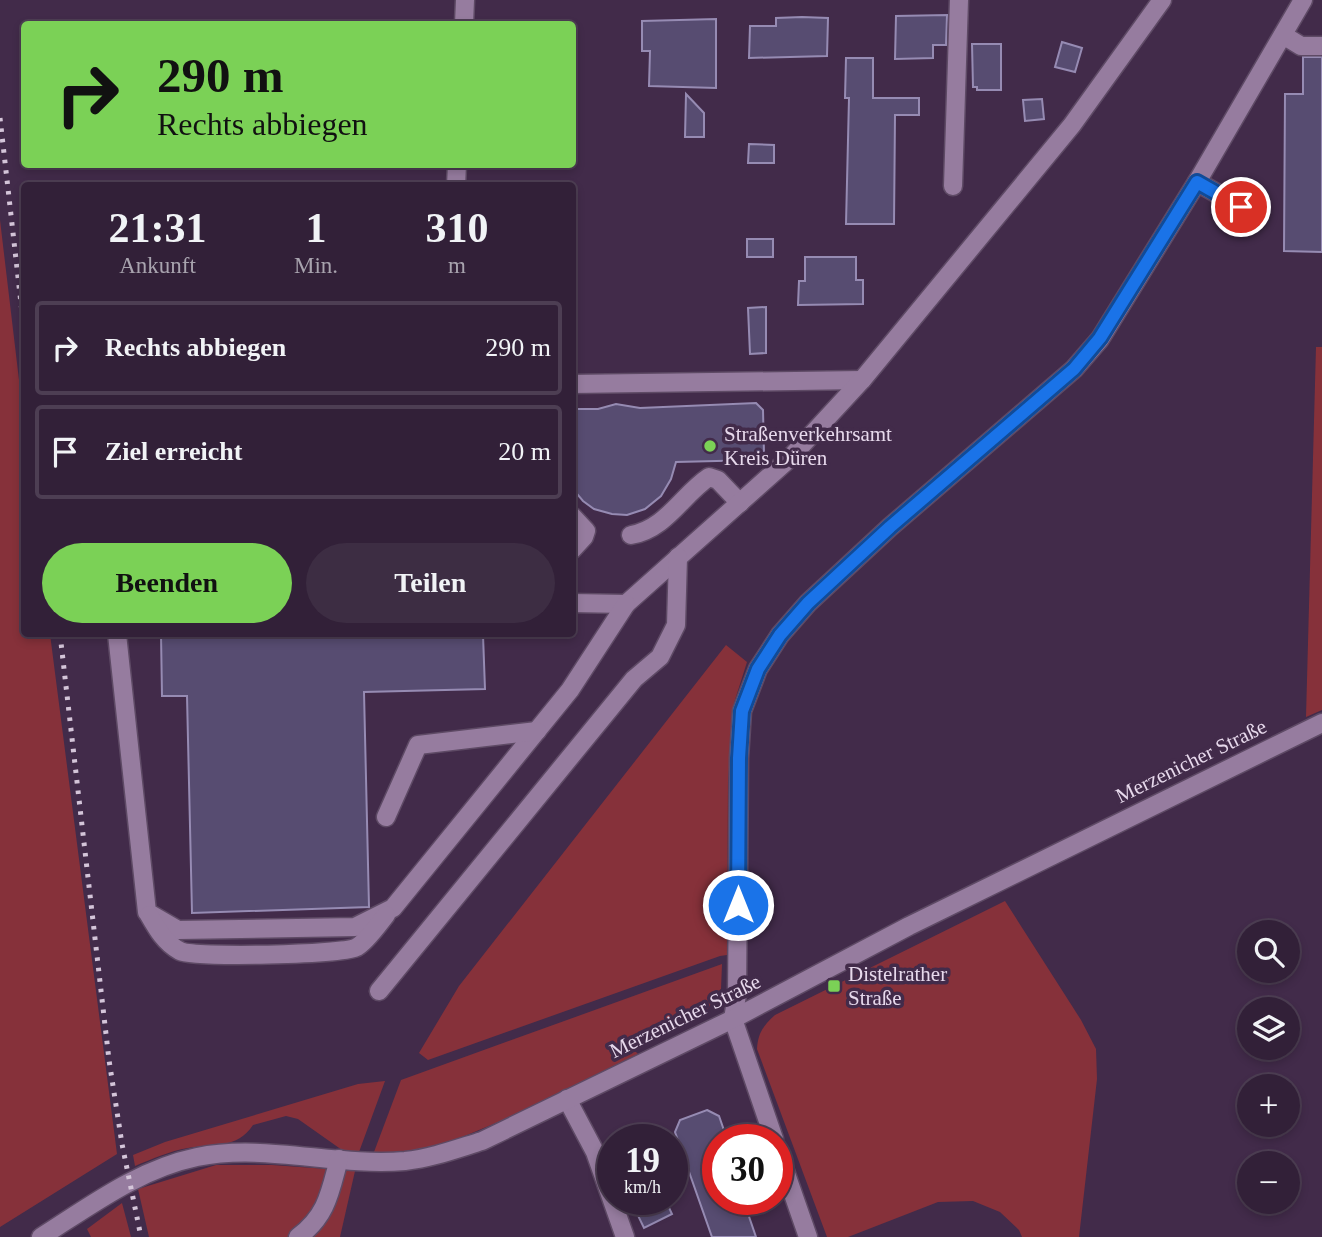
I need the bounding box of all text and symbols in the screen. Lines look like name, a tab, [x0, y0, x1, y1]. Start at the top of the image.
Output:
text: 290 m	[157, 48, 284, 103]
icon: right	[42, 49, 133, 140]
text: Rechts abbiegen	[157, 106, 368, 142]
pin	[1211, 177, 1271, 237]
icon: arrive	[1222, 188, 1260, 226]
text: 21:31	[108, 205, 206, 251]
text: 1	[305, 205, 326, 251]
text: 310	[426, 205, 489, 251]
text: Ankunft	[119, 253, 196, 278]
text: Min.	[294, 253, 338, 278]
text: m	[448, 253, 466, 278]
icon: right	[46, 329, 84, 367]
text: Rechts abbiegen	[105, 333, 286, 362]
text: 290 m	[485, 333, 551, 362]
place label: Straßenverkehrsamt Kreis Düren	[724, 422, 892, 470]
icon: arrive	[46, 433, 84, 471]
text: Ziel erreicht	[105, 437, 242, 466]
text: 20 m	[498, 437, 551, 466]
marker: Straßenverkehrsamt Kreis Düren	[702, 438, 718, 454]
button: Beenden	[42, 543, 292, 623]
button: Teilen	[306, 543, 555, 623]
street label: Merzenicher Straße	[1112, 714, 1270, 808]
position arrow	[701, 868, 775, 942]
map controls	[1237, 920, 1300, 1214]
button: search	[1237, 920, 1300, 983]
place label: Distelrather Straße	[848, 962, 947, 1010]
street label: Merzenicher Straße	[606, 969, 764, 1063]
marker: Distelrather Straße	[826, 978, 842, 994]
button: layers	[1237, 997, 1300, 1060]
button: +	[1237, 1074, 1300, 1137]
speed limit sign: 30	[702, 1124, 793, 1215]
text: 19	[625, 1141, 660, 1180]
button: −	[1237, 1151, 1300, 1214]
text: km/h	[624, 1177, 661, 1197]

